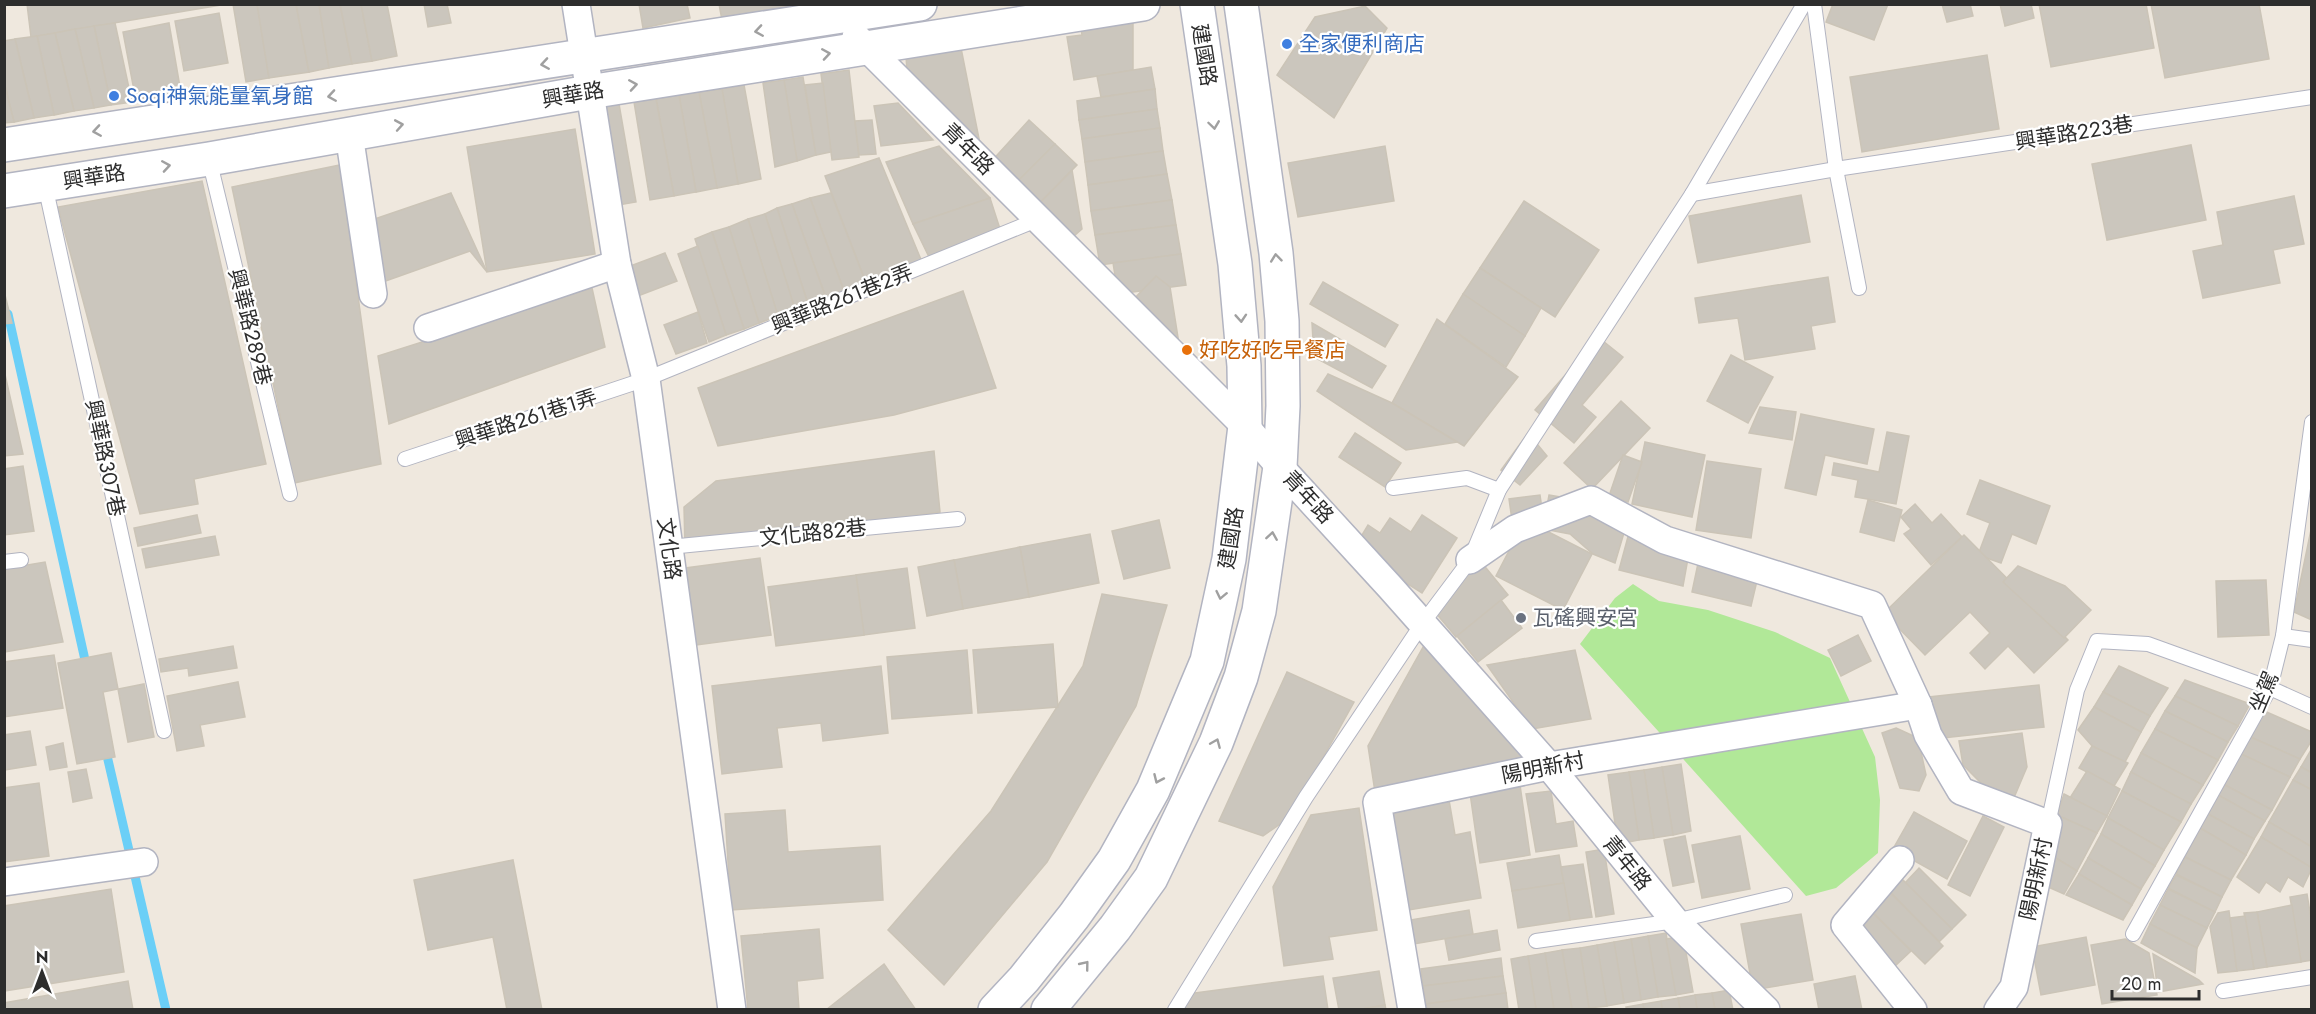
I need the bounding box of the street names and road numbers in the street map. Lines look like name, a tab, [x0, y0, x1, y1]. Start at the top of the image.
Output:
street label: 建國路	[1184, 22, 1224, 88]
street label: 興華路	[539, 75, 607, 115]
street label: 興華路223巷	[2013, 109, 2135, 157]
street label: 青年路	[935, 116, 1001, 182]
street label: 興華路	[61, 157, 127, 197]
street label: 興華路261巷2弄	[767, 257, 917, 341]
street label: 興華路289巷	[221, 265, 279, 389]
street label: 興華路261巷1弄	[451, 382, 601, 456]
street label: 興華路307巷	[78, 397, 132, 519]
street label: 青年路	[1276, 464, 1340, 530]
street label: 建國路	[1211, 505, 1251, 571]
street label: 文化路82巷	[758, 512, 868, 554]
street label: 文化路	[650, 516, 688, 582]
street label: 坐駕	[2242, 667, 2286, 717]
street label: 陽明新村	[1499, 745, 1587, 791]
street label: 青年路	[1596, 829, 1658, 897]
street label: 陽明新村	[2013, 835, 2059, 923]

